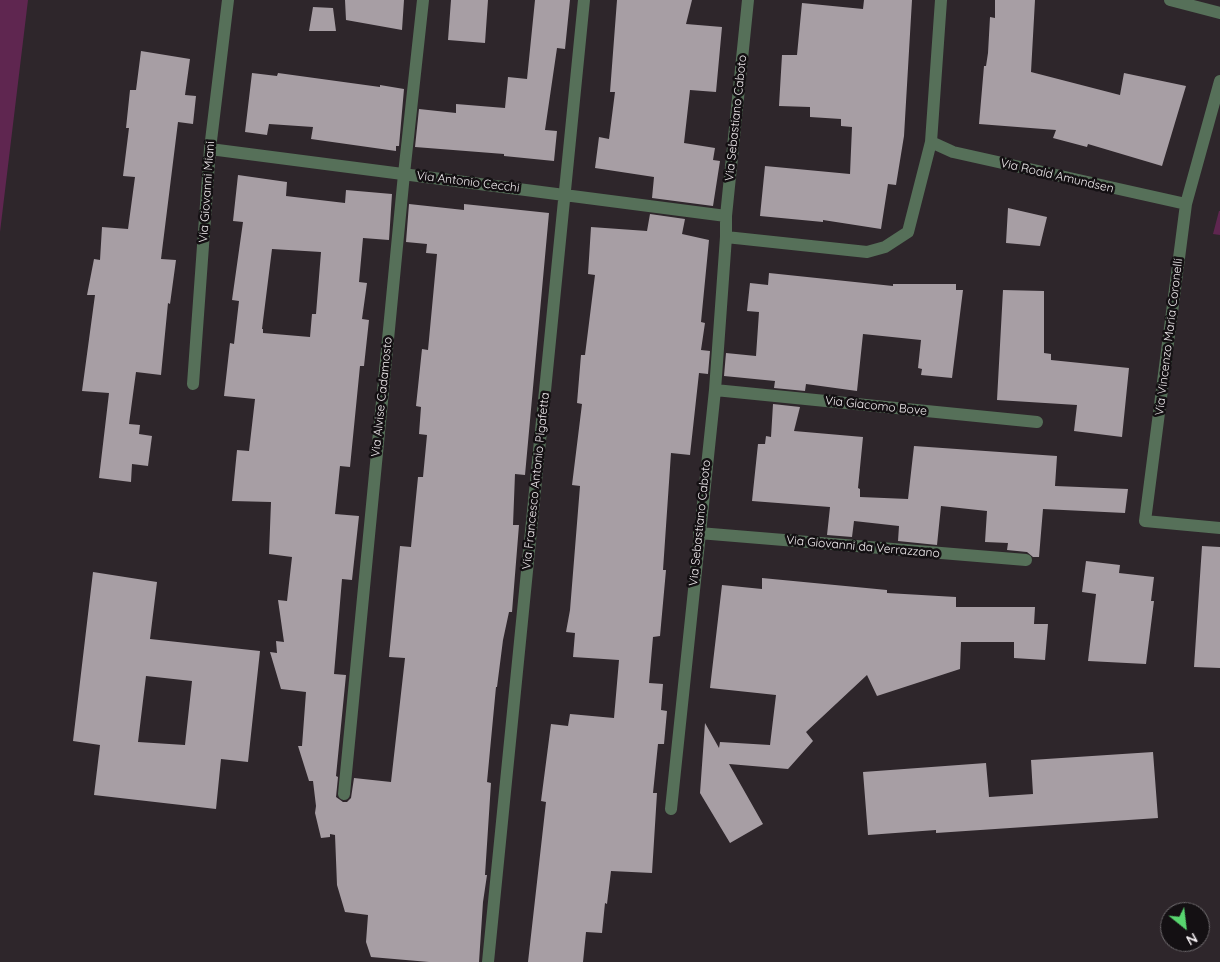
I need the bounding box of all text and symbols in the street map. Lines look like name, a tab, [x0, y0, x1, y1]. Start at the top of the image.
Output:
street label: Via Sebastiano Caboto	[722, 54, 750, 182]
street label: Via Giovanni Miani	[196, 141, 218, 243]
street label: Via Roald Amundsen	[999, 156, 1115, 196]
street label: Via Antonio Cecchi	[416, 169, 520, 195]
street label: Via Vincenzo Maria Coronelli	[1152, 258, 1186, 416]
street label: Via Alvise Cadamosto	[369, 336, 395, 458]
street label: Via Francesco Antonio Pigafetta	[520, 392, 552, 570]
street label: Via Giacomo Bove	[824, 393, 928, 419]
street label: Via Sebastiano Caboto	[686, 459, 714, 587]
street label: Via Giovanni da Verrazzano	[786, 533, 940, 561]
north arrow	[1160, 902, 1210, 952]
text: N	[1183, 929, 1201, 950]

